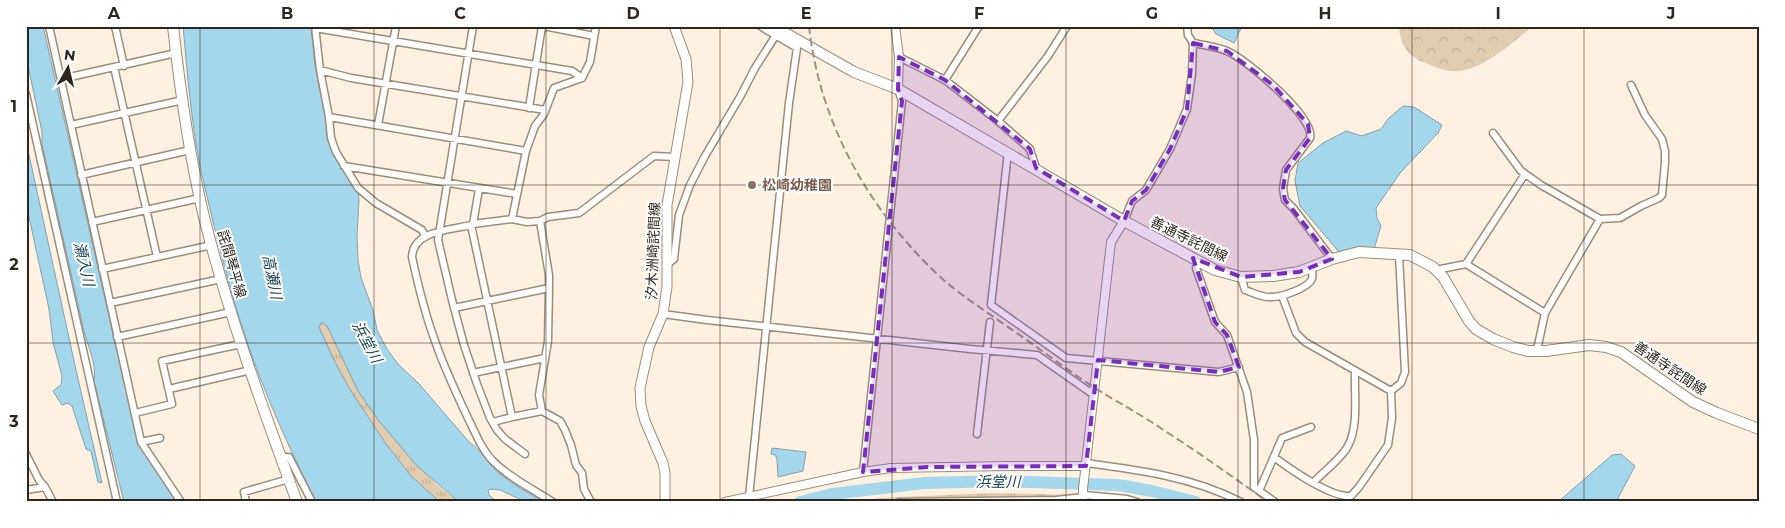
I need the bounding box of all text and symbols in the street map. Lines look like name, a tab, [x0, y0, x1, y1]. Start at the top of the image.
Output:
text: A	[107, 4, 121, 23]
text: B	[281, 4, 293, 23]
text: C	[454, 4, 466, 23]
text: D	[626, 4, 640, 23]
text: E	[801, 4, 811, 23]
text: F	[974, 4, 984, 23]
text: G	[1146, 4, 1158, 23]
text: H	[1319, 4, 1331, 23]
text: I	[1495, 4, 1501, 23]
text: J	[1666, 4, 1675, 23]
north arrow	[42, 42, 92, 92]
text: N	[63, 45, 77, 65]
text: 1	[11, 97, 17, 116]
place label: 松崎幼稚園	[762, 176, 832, 194]
marker: 松崎幼稚園	[746, 179, 758, 191]
street label: 汐木洲崎詫間線	[642, 202, 664, 300]
street label: 善通寺詫間線	[1147, 212, 1231, 266]
street label: 詫間琴平線	[214, 228, 250, 300]
water label: 瀬入川	[70, 240, 99, 290]
water label: 高瀬川	[259, 253, 286, 303]
text: 2	[9, 255, 19, 274]
water label: 浜堂川	[348, 317, 387, 368]
street label: 善通寺詫間線	[1630, 337, 1710, 399]
text: 3	[8, 412, 19, 431]
water label: 浜堂川	[975, 472, 1022, 491]

